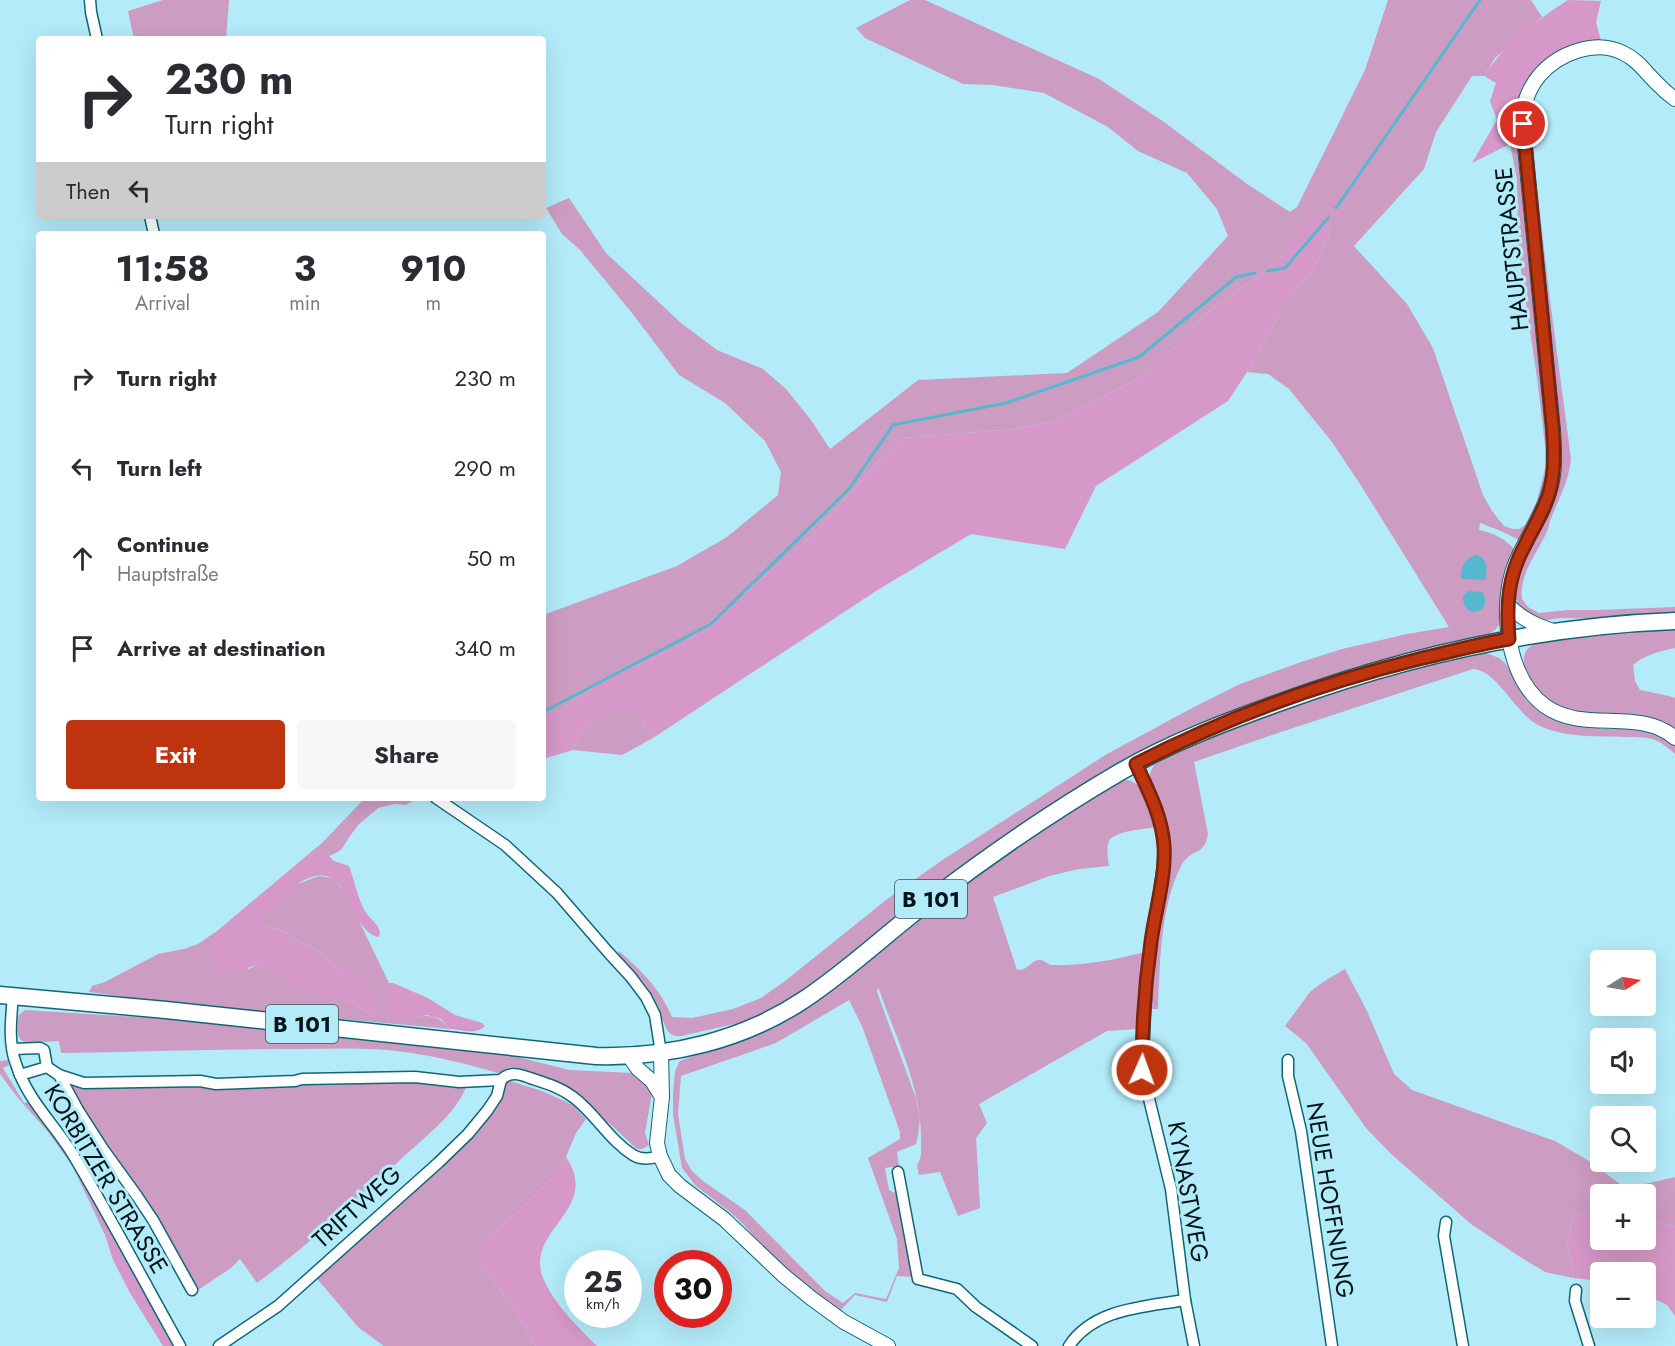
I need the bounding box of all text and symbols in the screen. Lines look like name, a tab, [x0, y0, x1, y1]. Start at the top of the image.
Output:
text: 230 m	[165, 49, 293, 110]
icon: right	[66, 60, 144, 138]
pin	[1497, 98, 1548, 149]
text: Turn right	[165, 105, 273, 144]
icon: arrive	[1506, 107, 1539, 140]
street label: HAUPTSTRASSE	[1485, 165, 1538, 333]
icon: left	[123, 174, 156, 207]
text: Then	[66, 175, 111, 207]
text: 11:58	[116, 242, 210, 294]
text: 3	[294, 242, 316, 294]
text: 910	[400, 242, 466, 294]
text: Arrival	[135, 289, 190, 318]
text: min	[289, 289, 321, 318]
text: m	[425, 289, 441, 318]
icon: right	[66, 362, 99, 395]
text: Turn right	[117, 362, 217, 394]
text: 230 m	[455, 362, 516, 394]
icon: left	[66, 452, 99, 485]
text: Turn left	[117, 452, 202, 484]
text: 290 m	[454, 452, 516, 484]
text: Continue	[117, 528, 209, 560]
icon: ahead	[66, 542, 99, 575]
text: 50 m	[467, 542, 516, 574]
text: Hauptstraße	[117, 560, 219, 589]
icon: arrive	[66, 632, 99, 665]
text: Arrive at destination	[117, 632, 326, 664]
text: 340 m	[454, 632, 516, 664]
button: Exit	[66, 720, 285, 789]
button: Share	[297, 720, 516, 789]
road number: B 101	[895, 880, 967, 918]
north arrow	[1590, 950, 1656, 1016]
map controls	[1590, 950, 1656, 1328]
road number: B 101	[266, 1005, 338, 1043]
button: sound	[1590, 1028, 1656, 1094]
position arrow	[1110, 1038, 1174, 1102]
street label: KORBITZER STRASSE	[36, 1077, 177, 1280]
street label: NEUE HOFFNUNG	[1298, 1099, 1363, 1301]
button: search	[1590, 1106, 1656, 1172]
street label: KYNASTWEG	[1159, 1119, 1218, 1265]
street label: TRIFTWEG	[304, 1157, 409, 1256]
button: +	[1590, 1184, 1656, 1250]
speed limit sign: 30	[654, 1250, 732, 1328]
text: 25	[583, 1260, 623, 1303]
button: −	[1590, 1262, 1656, 1328]
text: km/h	[586, 1293, 620, 1315]

